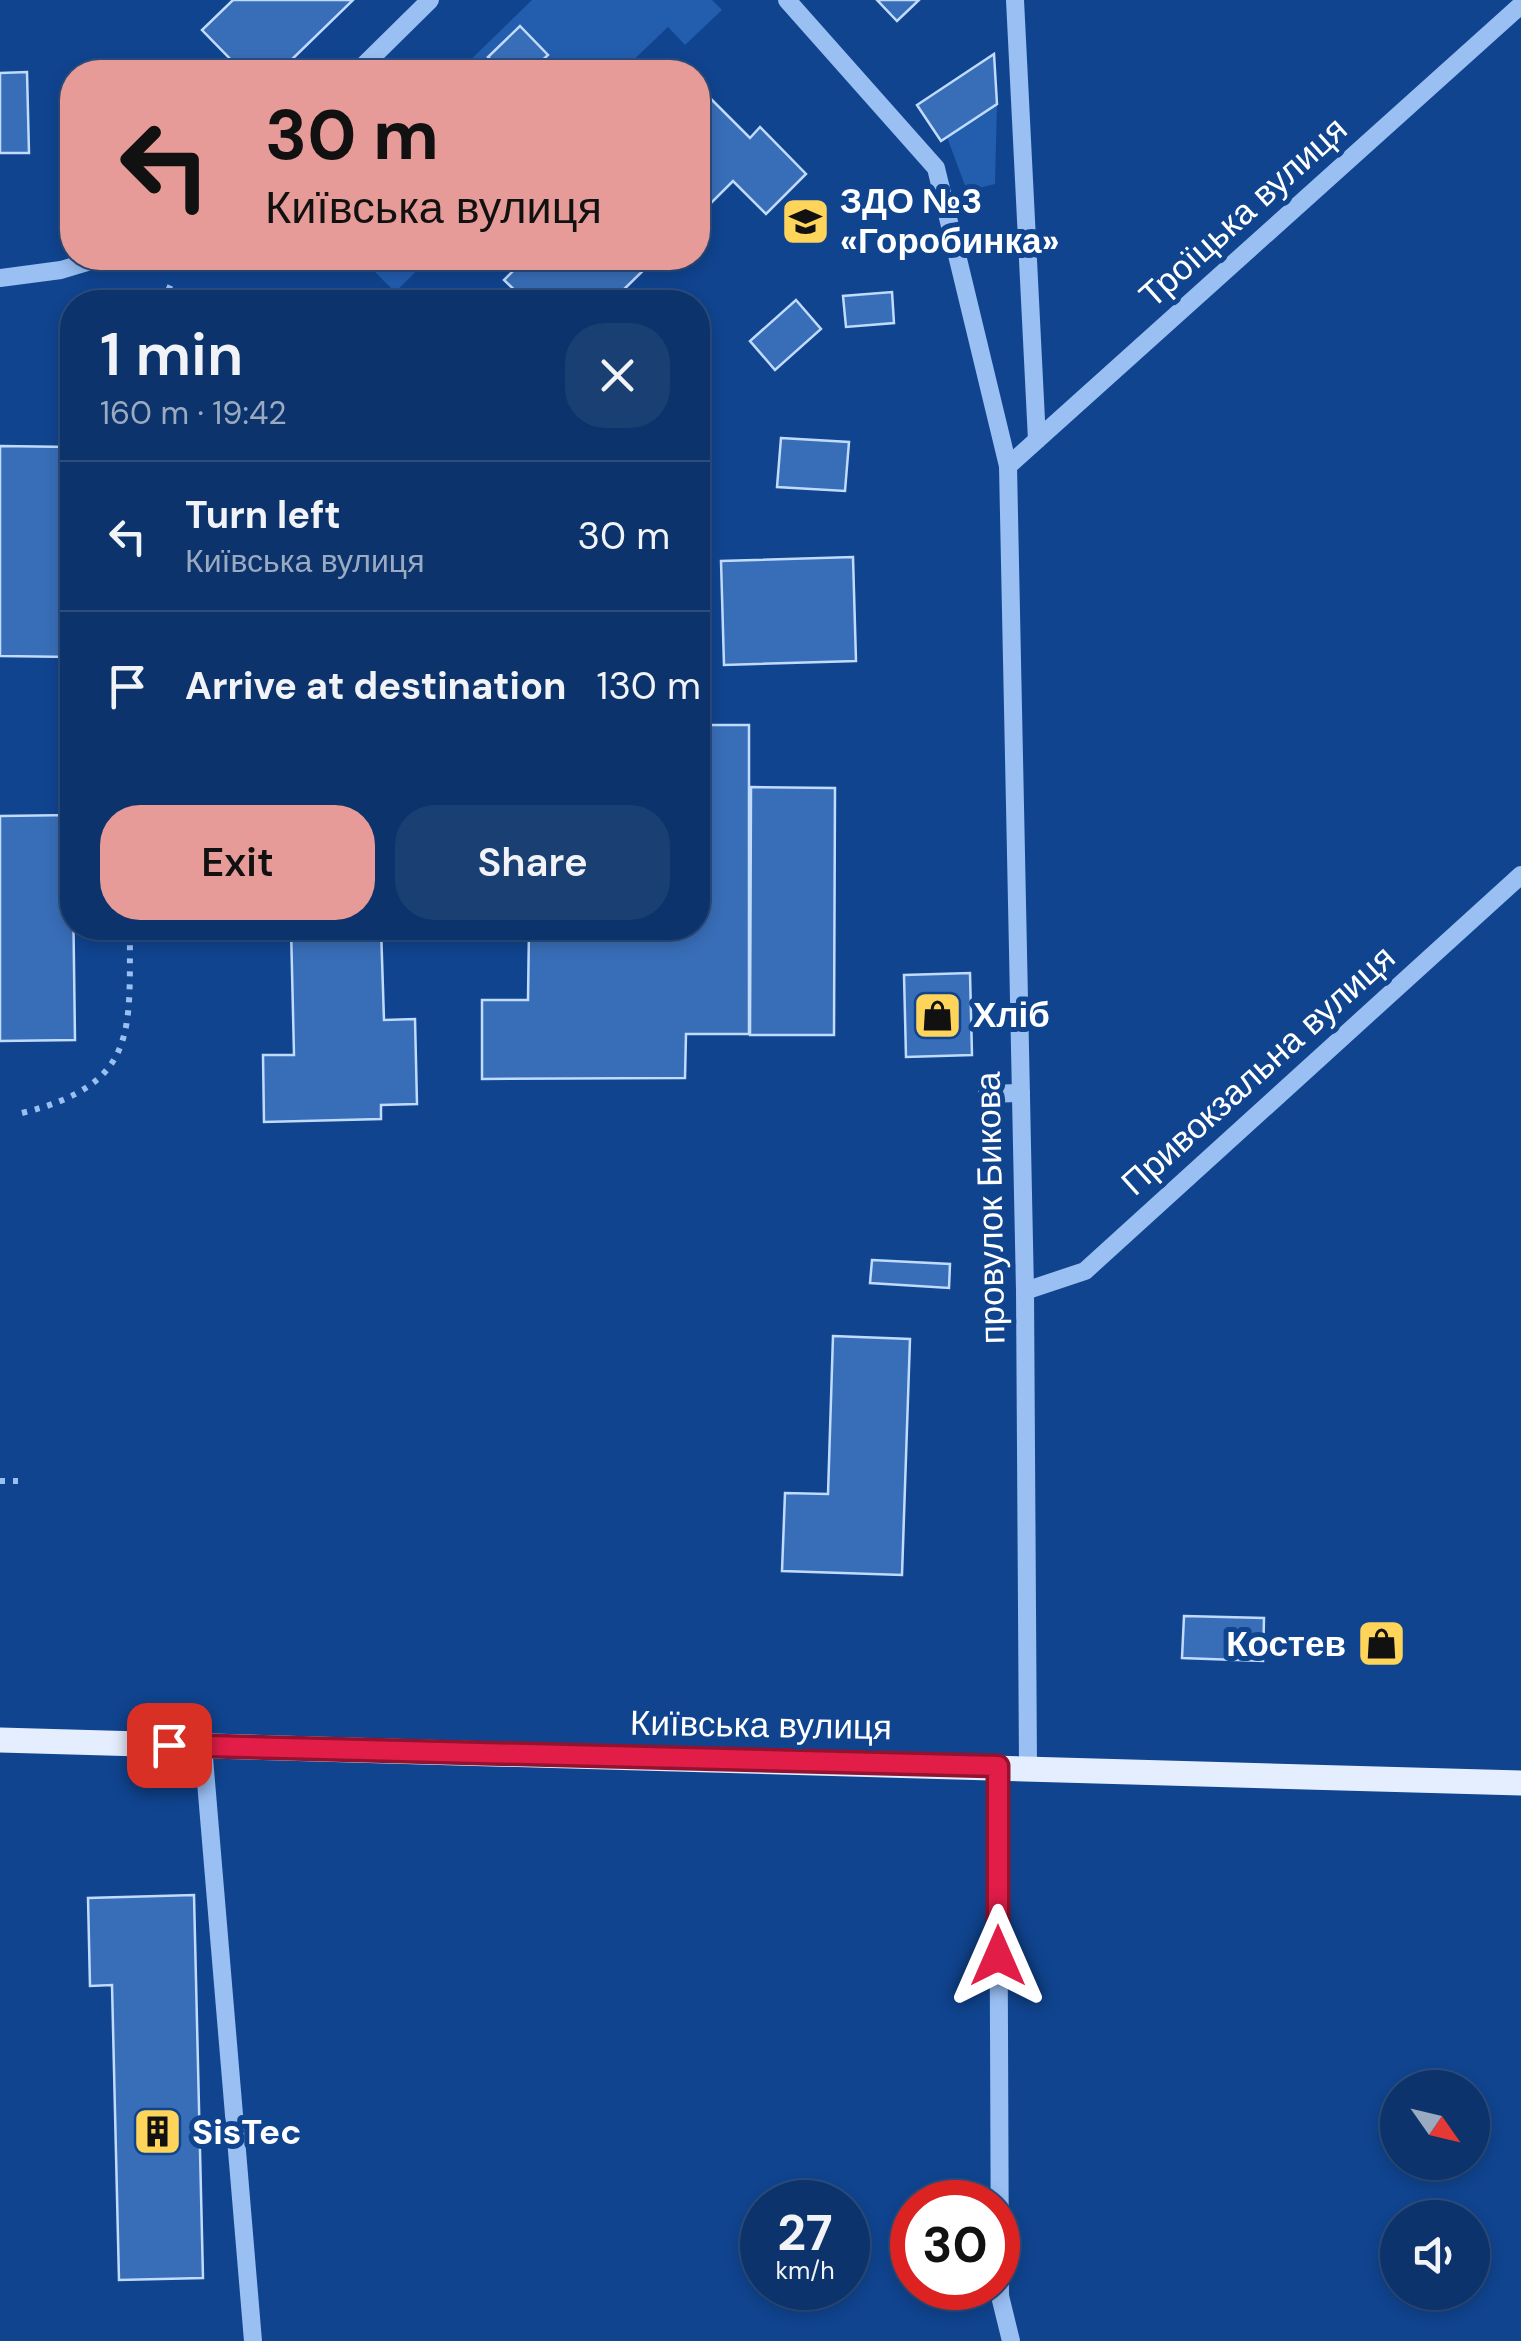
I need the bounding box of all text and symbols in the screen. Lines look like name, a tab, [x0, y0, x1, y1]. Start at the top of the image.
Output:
text: 30 m	[265, 90, 439, 181]
icon: left	[100, 100, 230, 230]
street label: Троїцька вулиця	[1129, 106, 1357, 318]
text: Київська вулиця	[265, 178, 602, 237]
place label: ЗДО №3 «Горобинка»	[840, 178, 1059, 264]
school or university icon: ЗДО №3 «Горобинка»	[779, 195, 831, 247]
text: 1 min	[100, 315, 243, 394]
button: close	[565, 323, 670, 428]
text: 160 m · 19:42	[100, 392, 287, 434]
text: Turn left	[185, 490, 341, 540]
icon: left	[100, 509, 155, 564]
text: 30 m	[578, 511, 670, 561]
text: Київська вулиця	[185, 540, 425, 582]
icon: arrive	[100, 659, 155, 714]
text: Arrive at destination	[185, 661, 567, 711]
text: 130 m	[597, 661, 701, 711]
button: Exit	[100, 805, 375, 920]
button: Share	[395, 805, 670, 920]
street label: Привокзальна вулиця	[1111, 935, 1405, 1205]
shop icon: Хліб	[912, 989, 964, 1041]
place label: Хліб	[973, 992, 1050, 1038]
street label: провулок Бикова	[965, 1071, 1015, 1345]
shop icon: Костев	[1355, 1618, 1407, 1670]
place label: Костев	[1226, 1621, 1346, 1667]
street label: Київська вулиця	[630, 1700, 892, 1750]
pin	[127, 1703, 212, 1788]
icon: arrive	[142, 1718, 197, 1773]
position arrow	[946, 1904, 1050, 2008]
north arrow	[1380, 2070, 1490, 2180]
map controls	[1380, 2070, 1490, 2310]
building icon: SisTec	[131, 2106, 183, 2158]
place label: SisTec	[192, 2109, 301, 2155]
speed limit sign: 30	[890, 2180, 1020, 2310]
text: 27	[777, 2200, 833, 2266]
button: sound	[1380, 2200, 1490, 2310]
text: km/h	[775, 2254, 835, 2287]

